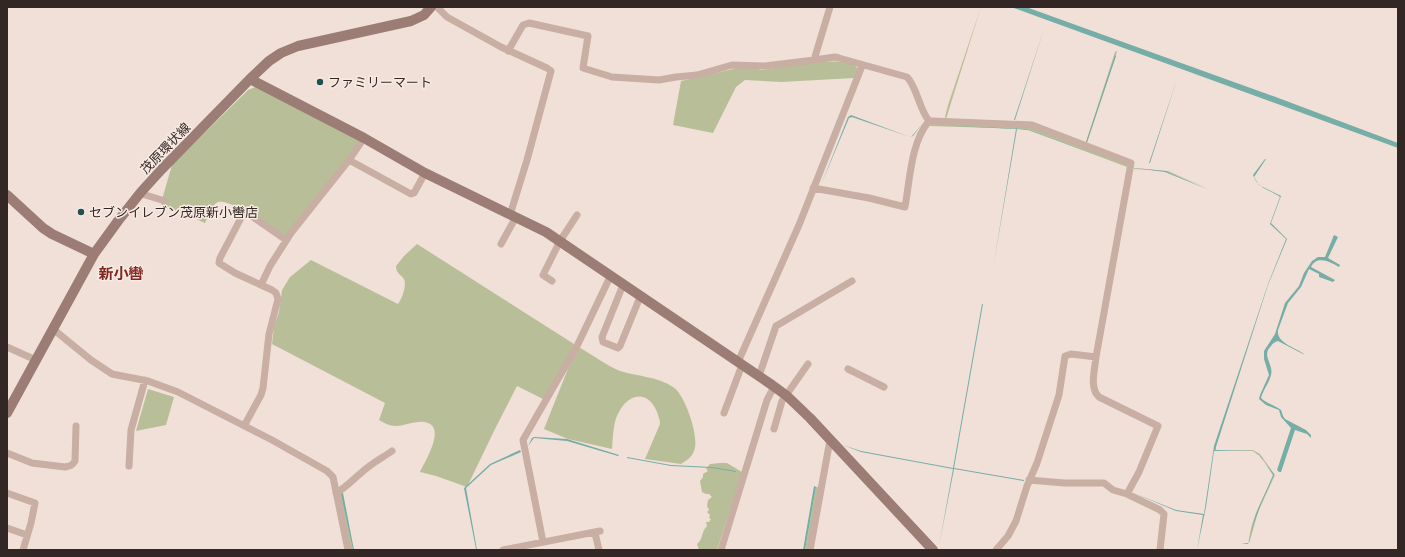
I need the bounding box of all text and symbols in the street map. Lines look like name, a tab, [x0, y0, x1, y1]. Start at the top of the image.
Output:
place label: ファミリーマート	[328, 75, 432, 89]
marker: ファミリーマート	[315, 77, 325, 87]
street label: 茂原環状線	[137, 120, 193, 176]
place label: セブンイレブン茂原新小轡店	[89, 205, 258, 219]
marker: セブンイレブン茂原新小轡店	[76, 207, 86, 217]
district label: 新小轡	[98, 265, 144, 282]

